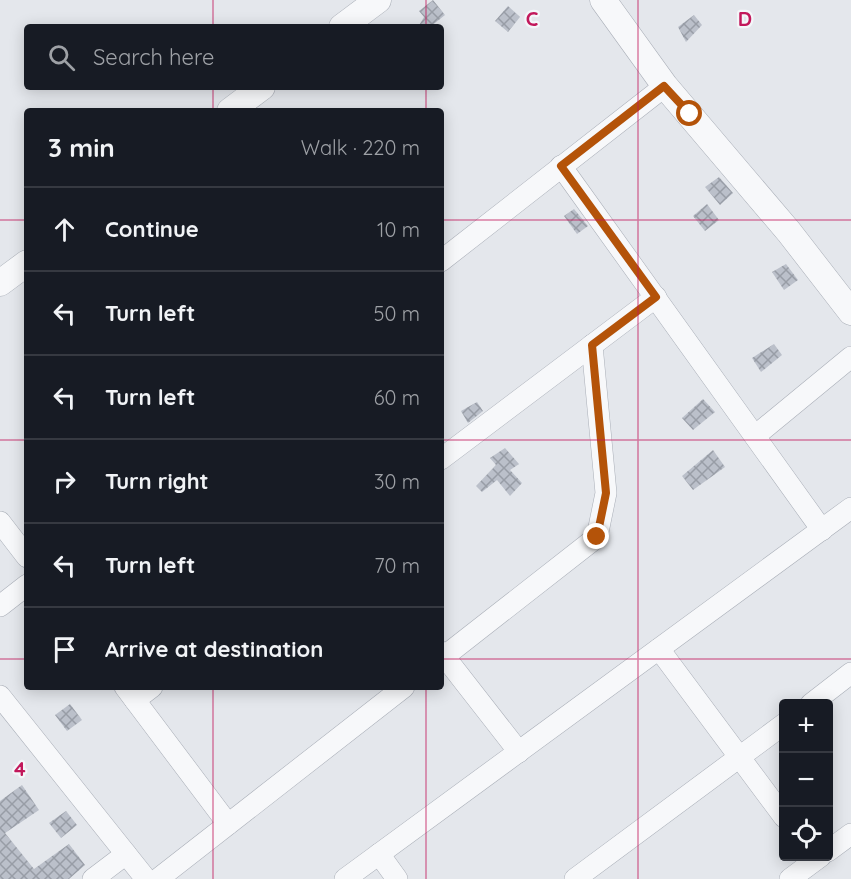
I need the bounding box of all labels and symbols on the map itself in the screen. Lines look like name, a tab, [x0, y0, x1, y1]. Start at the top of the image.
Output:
text: C	[526, 6, 539, 31]
text: D	[738, 6, 752, 31]
route start	[676, 100, 702, 126]
route end	[583, 523, 609, 549]
text: 4	[14, 756, 26, 781]

